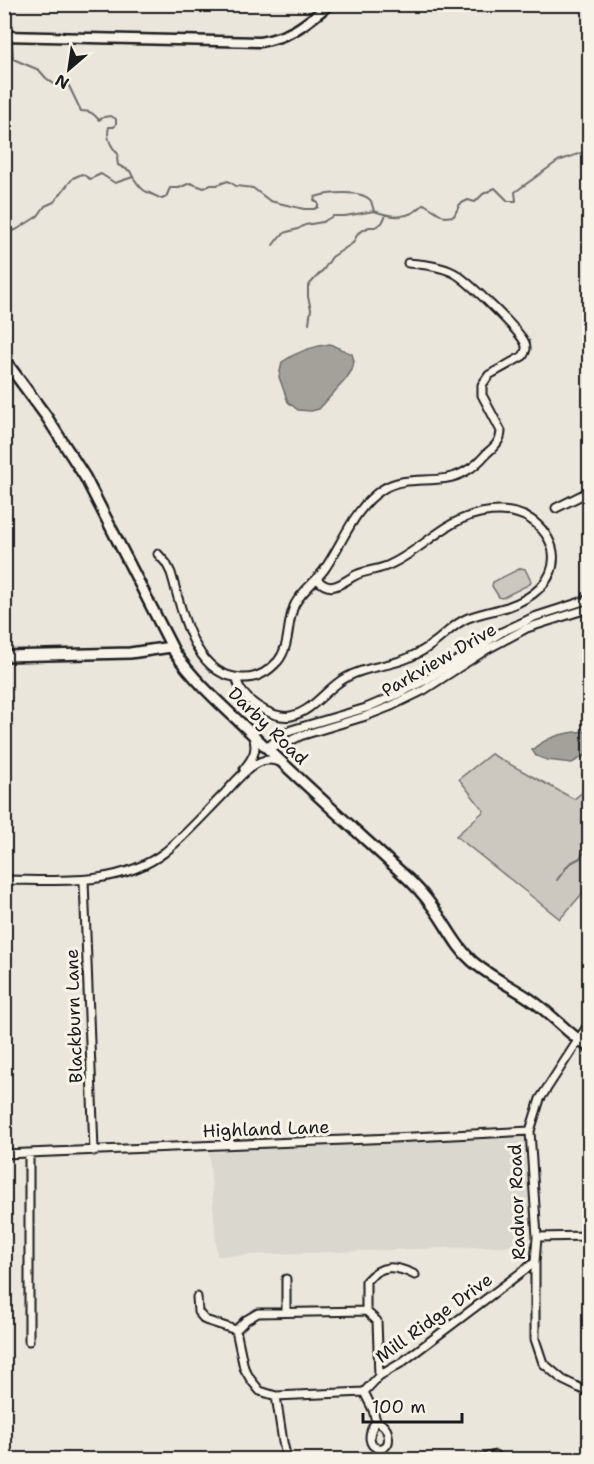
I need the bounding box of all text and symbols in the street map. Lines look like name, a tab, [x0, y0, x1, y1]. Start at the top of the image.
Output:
north arrow	[39, 39, 99, 99]
text: N	[51, 69, 73, 94]
street label: Parkview Drive	[377, 617, 501, 703]
street label: Darby Road	[223, 682, 313, 770]
street label: Blackburn Lane	[60, 948, 88, 1084]
street label: Highland Lane	[202, 1115, 330, 1143]
street label: Radnor Road	[503, 1144, 531, 1260]
street label: Mill Ridge Drive	[371, 1267, 497, 1369]
scale bar	[363, 1386, 462, 1424]
text: 100 m	[372, 1395, 426, 1419]

